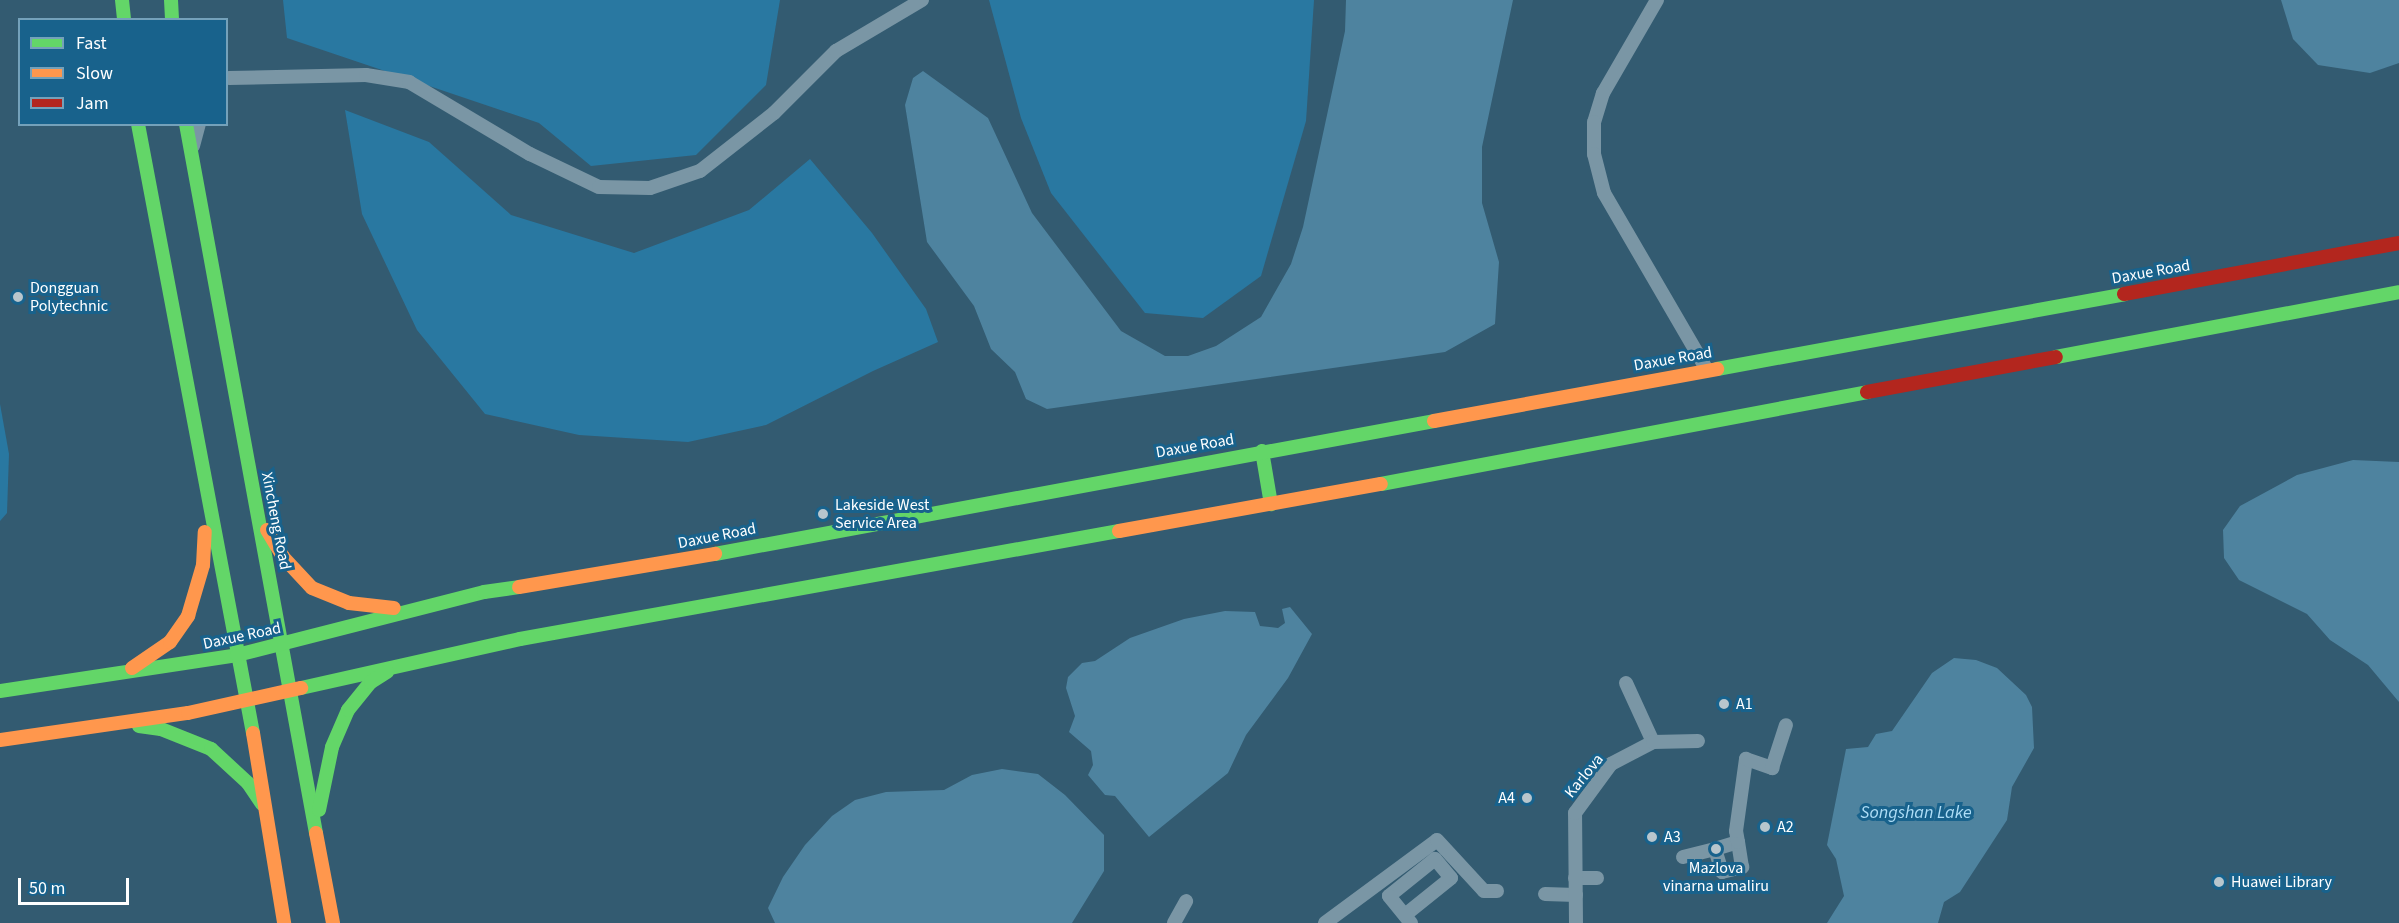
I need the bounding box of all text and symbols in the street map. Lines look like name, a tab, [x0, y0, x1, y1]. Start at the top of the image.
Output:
legend	[18, 18, 228, 126]
text: Fast	[76, 31, 107, 56]
text: Slow	[76, 61, 113, 86]
text: Jam	[76, 91, 109, 116]
street label: Daxue Road	[2110, 256, 2192, 288]
place label: Dongguan Polytechnic	[30, 278, 108, 316]
marker: Dongguan Polytechnic	[11, 290, 25, 304]
street label: Daxue Road	[1632, 343, 1714, 375]
street label: Daxue Road	[1154, 430, 1236, 462]
street label: Xincheng Road	[257, 470, 295, 572]
place label: Lakeside West Service Area	[835, 495, 929, 533]
marker: Lakeside West Service Area	[816, 507, 830, 521]
street label: Daxue Road	[676, 519, 758, 553]
street label: Daxue Road	[201, 618, 283, 654]
place label: A1	[1736, 694, 1753, 714]
marker: A1	[1717, 697, 1731, 711]
street label: Karlova	[1561, 750, 1607, 802]
place label: A4	[1498, 788, 1515, 808]
marker: A4	[1520, 791, 1534, 805]
water label: Songshan Lake	[1860, 802, 1972, 824]
place label: A2	[1777, 817, 1794, 837]
marker: A2	[1758, 820, 1772, 834]
place label: A3	[1664, 827, 1681, 847]
marker: A3	[1645, 830, 1659, 844]
marker: Mazlova vinarna umaliru	[1709, 842, 1723, 856]
place label: Mazlova vinarna umaliru	[1663, 858, 1769, 896]
scale bar	[21, 866, 132, 904]
place label: Huawei Library	[2231, 872, 2332, 892]
marker: Huawei Library	[2212, 875, 2226, 889]
text: 50 m	[29, 876, 65, 901]

